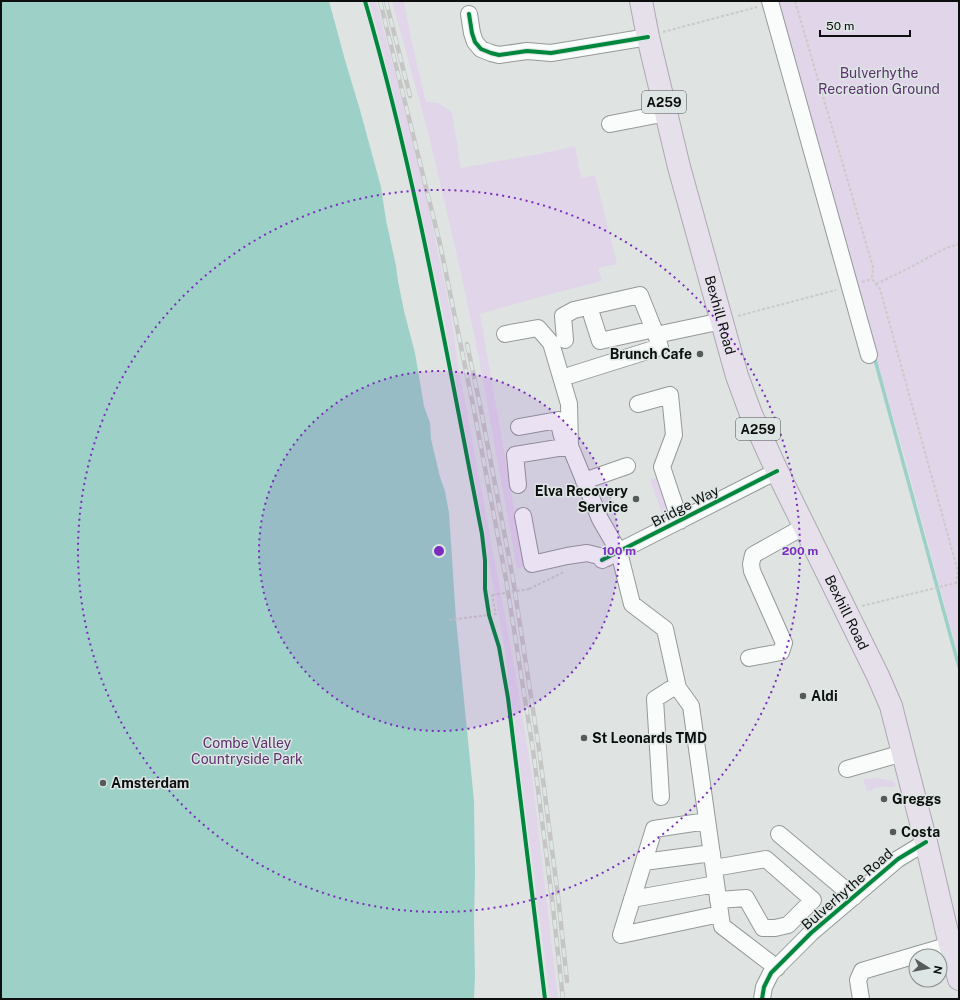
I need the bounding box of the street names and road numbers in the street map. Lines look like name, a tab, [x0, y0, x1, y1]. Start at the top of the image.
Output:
road number: A259	[642, 91, 686, 113]
street label: Bexhill Road	[702, 274, 739, 356]
road number: A259	[736, 418, 780, 440]
street label: Bridge Way	[648, 482, 722, 530]
street label: Bexhill Road	[822, 572, 872, 652]
street label: Bulverhythe Road	[798, 845, 896, 933]

